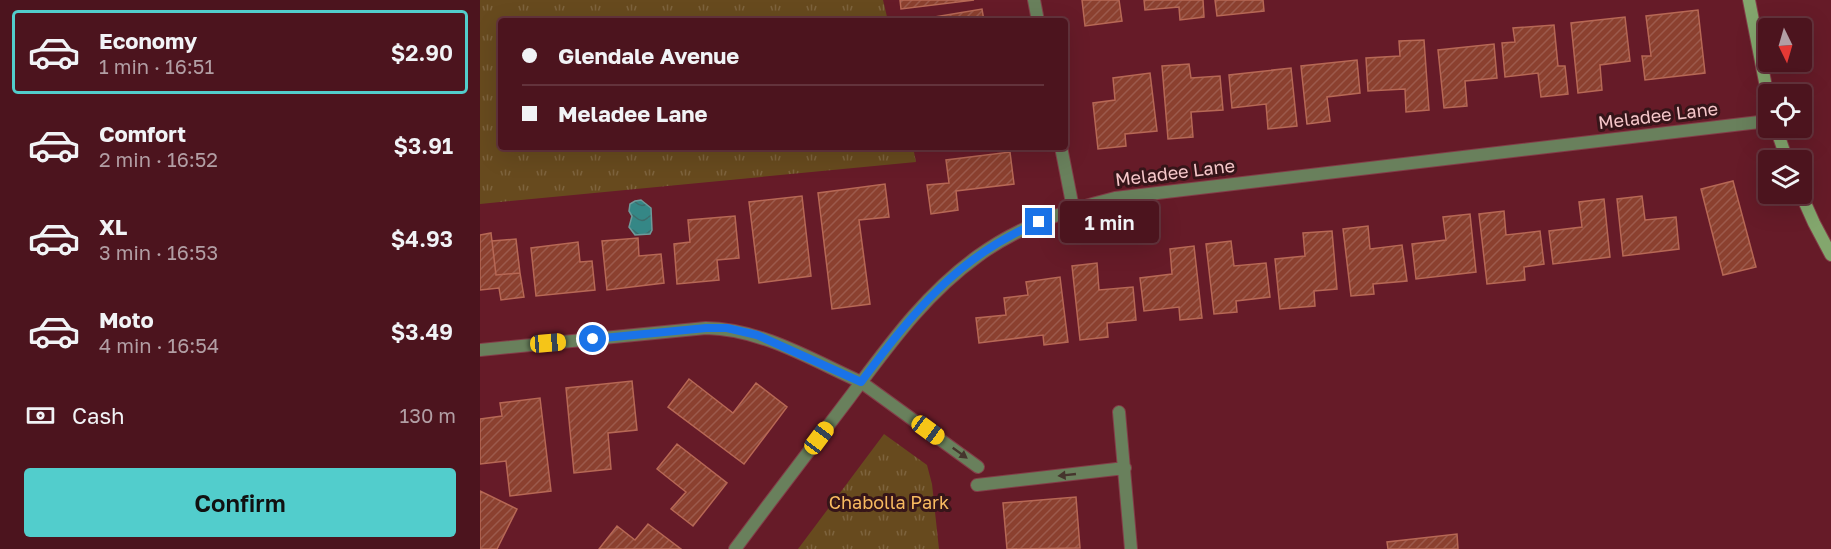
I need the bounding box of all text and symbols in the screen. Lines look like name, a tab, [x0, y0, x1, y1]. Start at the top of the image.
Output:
north arrow	[1758, 18, 1812, 72]
map controls	[1758, 18, 1812, 204]
icon: car	[27, 25, 81, 79]
text: Economy	[99, 27, 197, 54]
text: $2.90	[391, 39, 453, 66]
text: Glendale Avenue	[558, 42, 739, 69]
text: 1 min · 16:51	[99, 54, 214, 78]
button: locate	[1758, 84, 1812, 138]
street label: Meladee Lane	[1597, 97, 1719, 133]
text: Meladee Lane	[558, 100, 708, 127]
icon: car	[27, 118, 81, 172]
text: Comfort	[99, 120, 186, 147]
text: $3.91	[394, 132, 453, 159]
text: 2 min · 16:52	[99, 147, 218, 171]
button: layers	[1758, 150, 1812, 204]
street label: Meladee Lane	[1114, 154, 1236, 190]
callout: 1 min	[1060, 201, 1159, 243]
route end	[1025, 208, 1052, 235]
text: 1 min	[1084, 210, 1135, 234]
icon: car	[27, 211, 81, 265]
text: XL	[99, 213, 127, 240]
text: $4.93	[391, 225, 453, 252]
text: 3 min · 16:53	[99, 240, 218, 264]
icon: car	[27, 304, 81, 358]
text: Moto	[99, 306, 154, 333]
text: $3.49	[391, 318, 453, 345]
route start	[579, 325, 606, 352]
car	[529, 332, 567, 354]
text: 4 min · 16:54	[99, 333, 219, 357]
icon: cash	[24, 399, 57, 432]
text: Cash	[72, 402, 125, 429]
text: 130 m	[400, 403, 456, 427]
car	[908, 412, 948, 448]
car	[801, 418, 837, 458]
one-way arrow	[951, 447, 967, 459]
button: Confirm	[24, 468, 456, 537]
one-way arrow	[1057, 470, 1076, 479]
park label: Chabolla Park	[829, 491, 949, 513]

